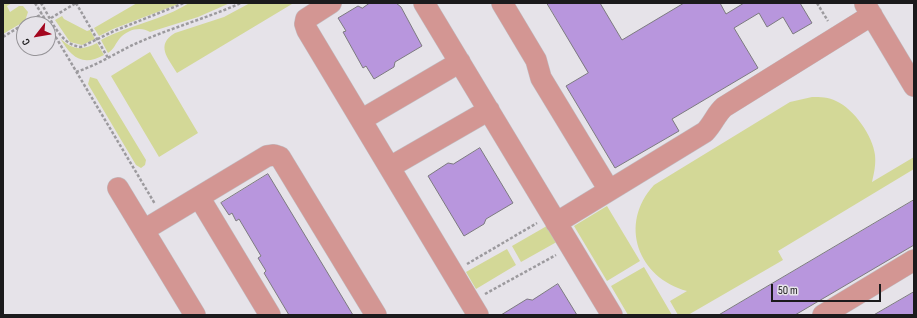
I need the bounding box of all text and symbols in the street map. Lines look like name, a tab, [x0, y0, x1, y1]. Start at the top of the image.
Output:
north arrow	[16, 16, 56, 56]
text: С	[19, 36, 33, 48]
scale bar	[773, 276, 883, 302]
text: 50 m	[778, 283, 798, 298]

